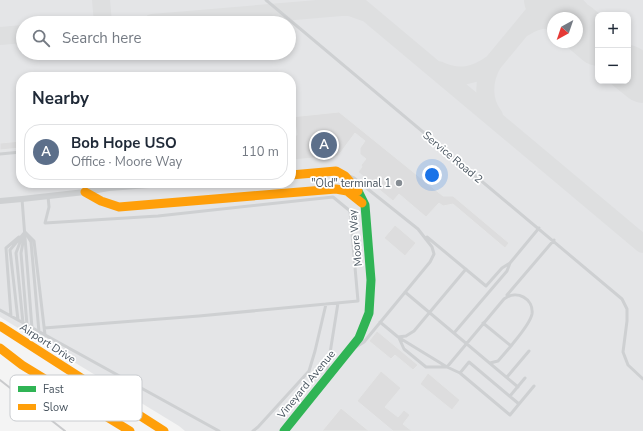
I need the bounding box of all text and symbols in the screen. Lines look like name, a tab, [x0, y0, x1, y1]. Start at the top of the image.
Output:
north arrow	[547, 12, 583, 48]
map controls	[595, 12, 631, 84]
button: +	[595, 12, 631, 48]
search box	[16, 16, 296, 60]
icon: search	[30, 27, 52, 49]
text: Search here	[62, 28, 142, 48]
button: −	[595, 48, 631, 84]
text: Nearby	[32, 87, 89, 110]
street label: Service Road 2	[420, 128, 486, 187]
pin: A	[311, 130, 337, 160]
text: Bob Hope USO	[71, 133, 177, 153]
text: A	[41, 143, 51, 161]
text: 110 m	[241, 143, 279, 161]
text: Office · Moore Way	[71, 153, 182, 171]
your location	[422, 165, 442, 185]
place label: "Old" terminal 1	[311, 176, 391, 191]
marker: "Old" terminal 1	[394, 178, 404, 188]
street label: Moore Way	[345, 208, 366, 267]
street label: Airport Drive	[17, 320, 79, 367]
street label: Vineyard Avenue	[273, 347, 339, 422]
legend	[10, 375, 142, 421]
text: Fast	[43, 382, 64, 397]
text: Slow	[43, 400, 68, 415]

